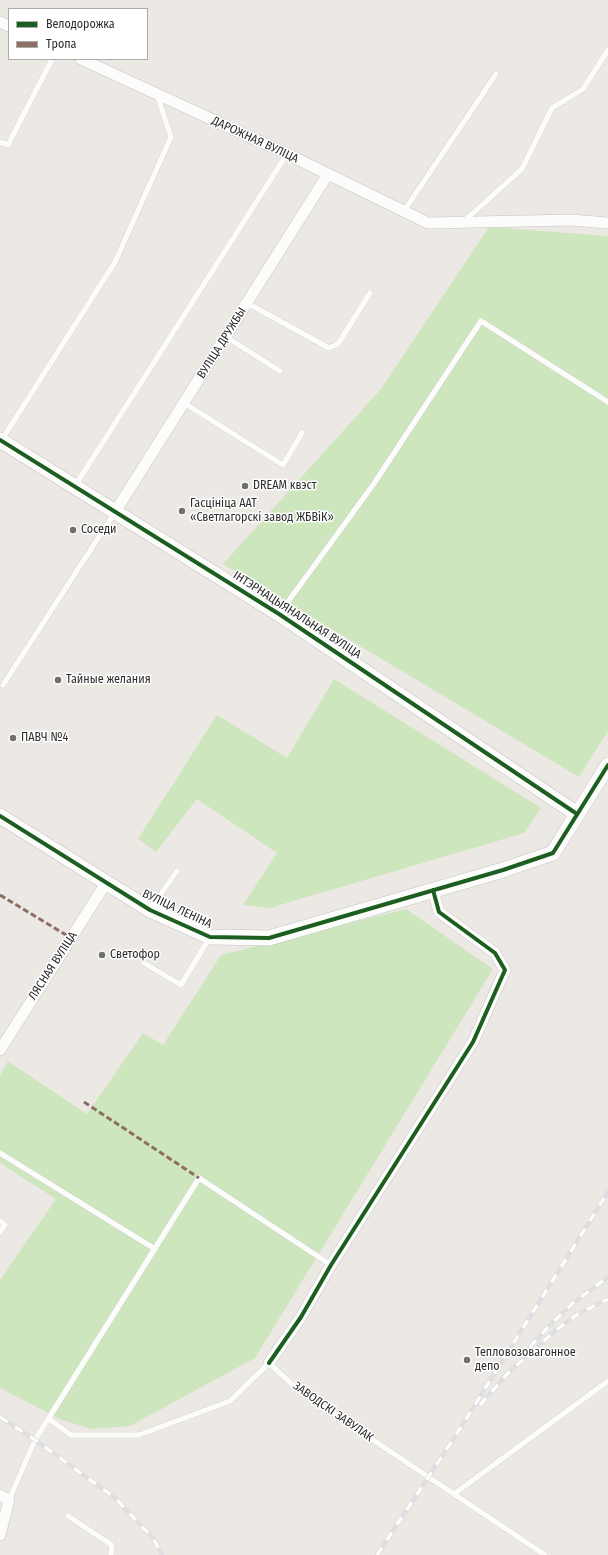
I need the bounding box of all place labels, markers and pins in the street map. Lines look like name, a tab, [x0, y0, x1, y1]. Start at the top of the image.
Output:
place label: DREAM квэст	[253, 479, 317, 493]
marker: DREAM квэст	[240, 481, 250, 491]
place label: Гасцініца ААТ «Светлагорскі завод ЖБВіК»	[190, 497, 334, 525]
marker: Гасцініца ААТ «Светлагорскі завод ЖБВіК»	[177, 506, 187, 516]
place label: Соседи	[81, 523, 116, 537]
marker: Соседи	[68, 525, 78, 535]
place label: Тайные желания	[66, 673, 151, 687]
marker: Тайные желания	[53, 675, 63, 685]
place label: ПАВЧ №4	[21, 731, 68, 745]
marker: ПАВЧ №4	[8, 733, 18, 743]
place label: Светофор	[110, 948, 160, 962]
marker: Светофор	[97, 950, 107, 960]
place label: Тепловозовагонное депо	[475, 1346, 576, 1374]
marker: Тепловозовагонное депо	[462, 1355, 472, 1365]

